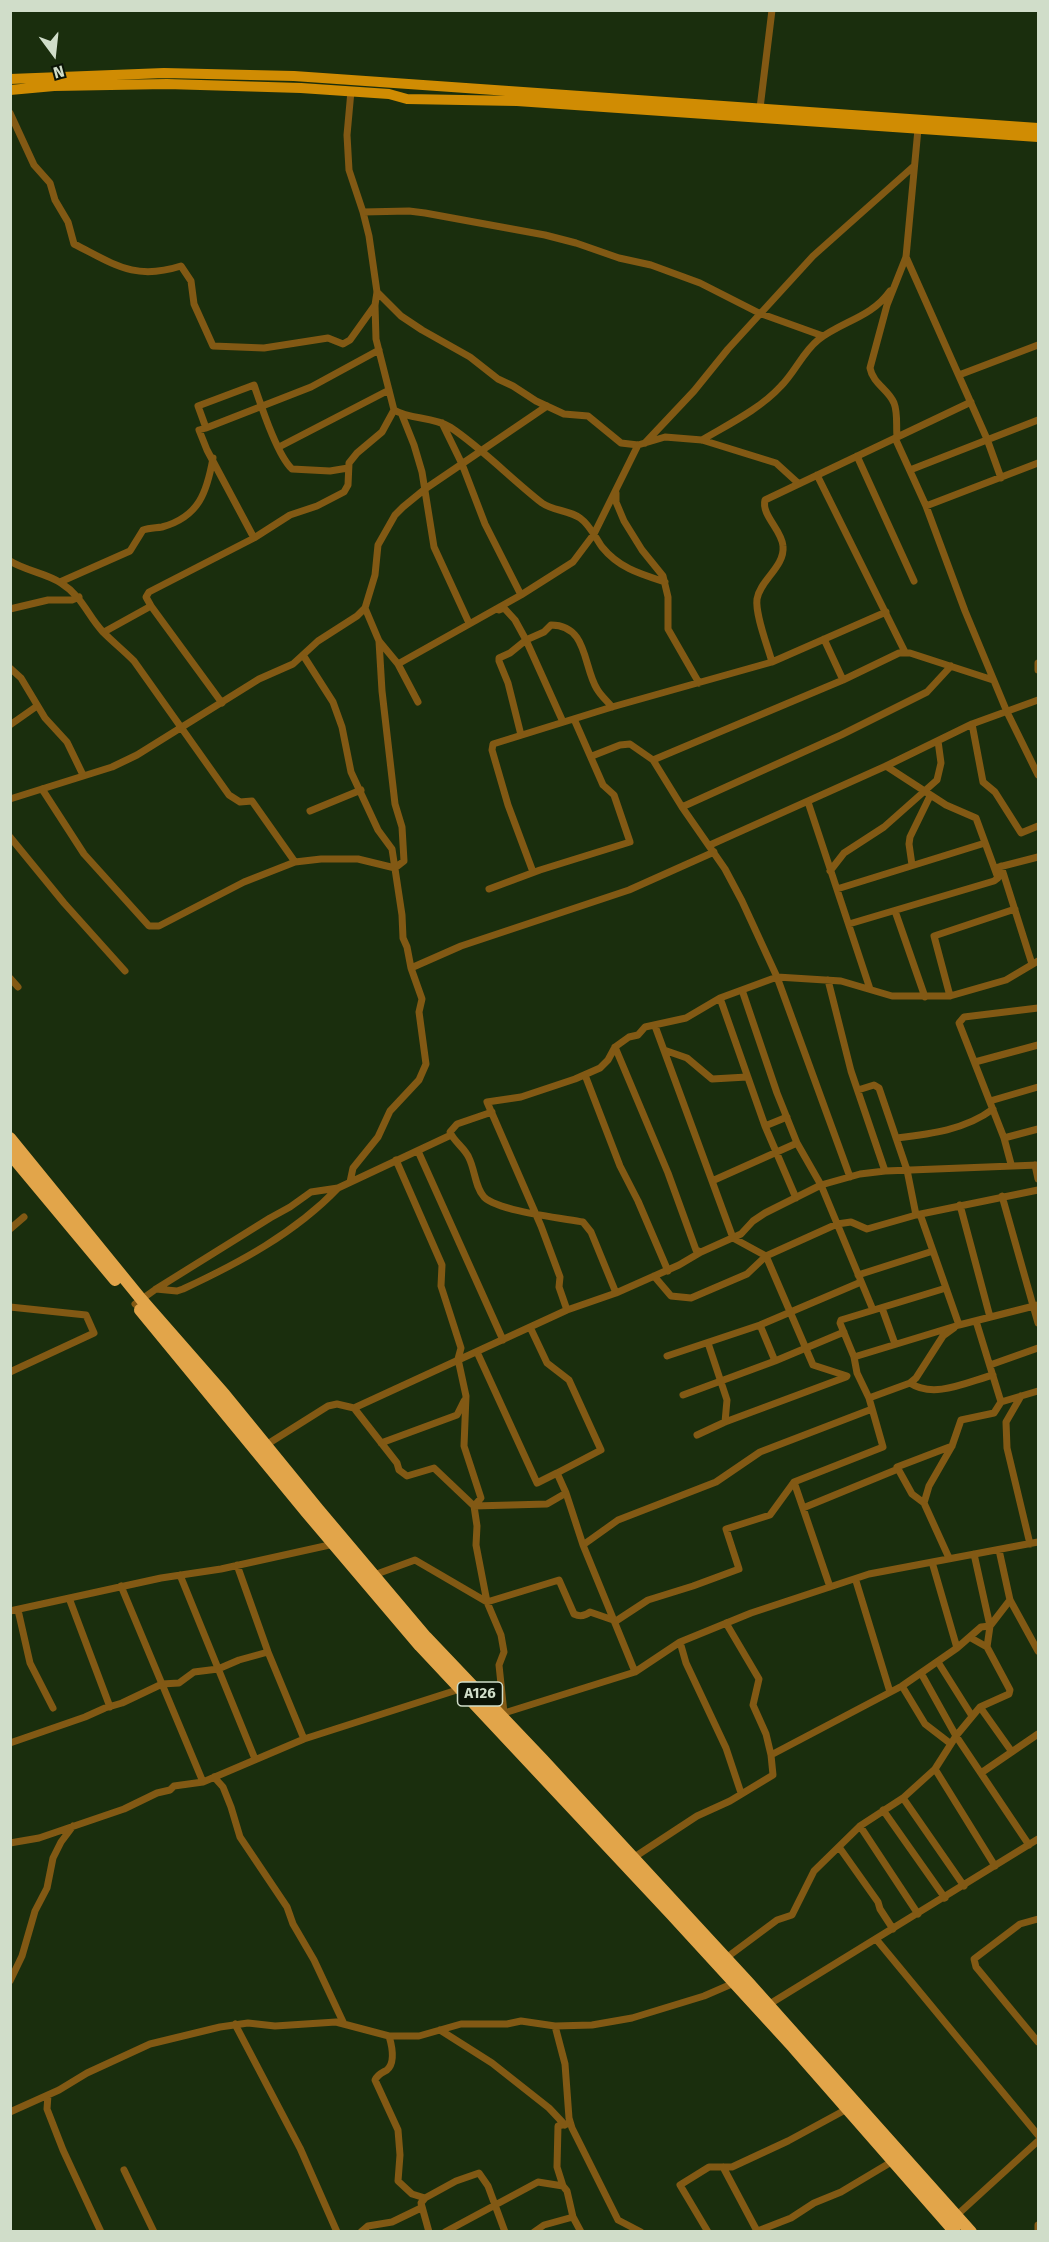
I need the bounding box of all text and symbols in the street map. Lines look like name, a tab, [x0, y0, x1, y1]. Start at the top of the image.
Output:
north arrow	[24, 24, 84, 84]
text: N	[51, 61, 66, 82]
road number: A126	[458, 1682, 502, 1706]

